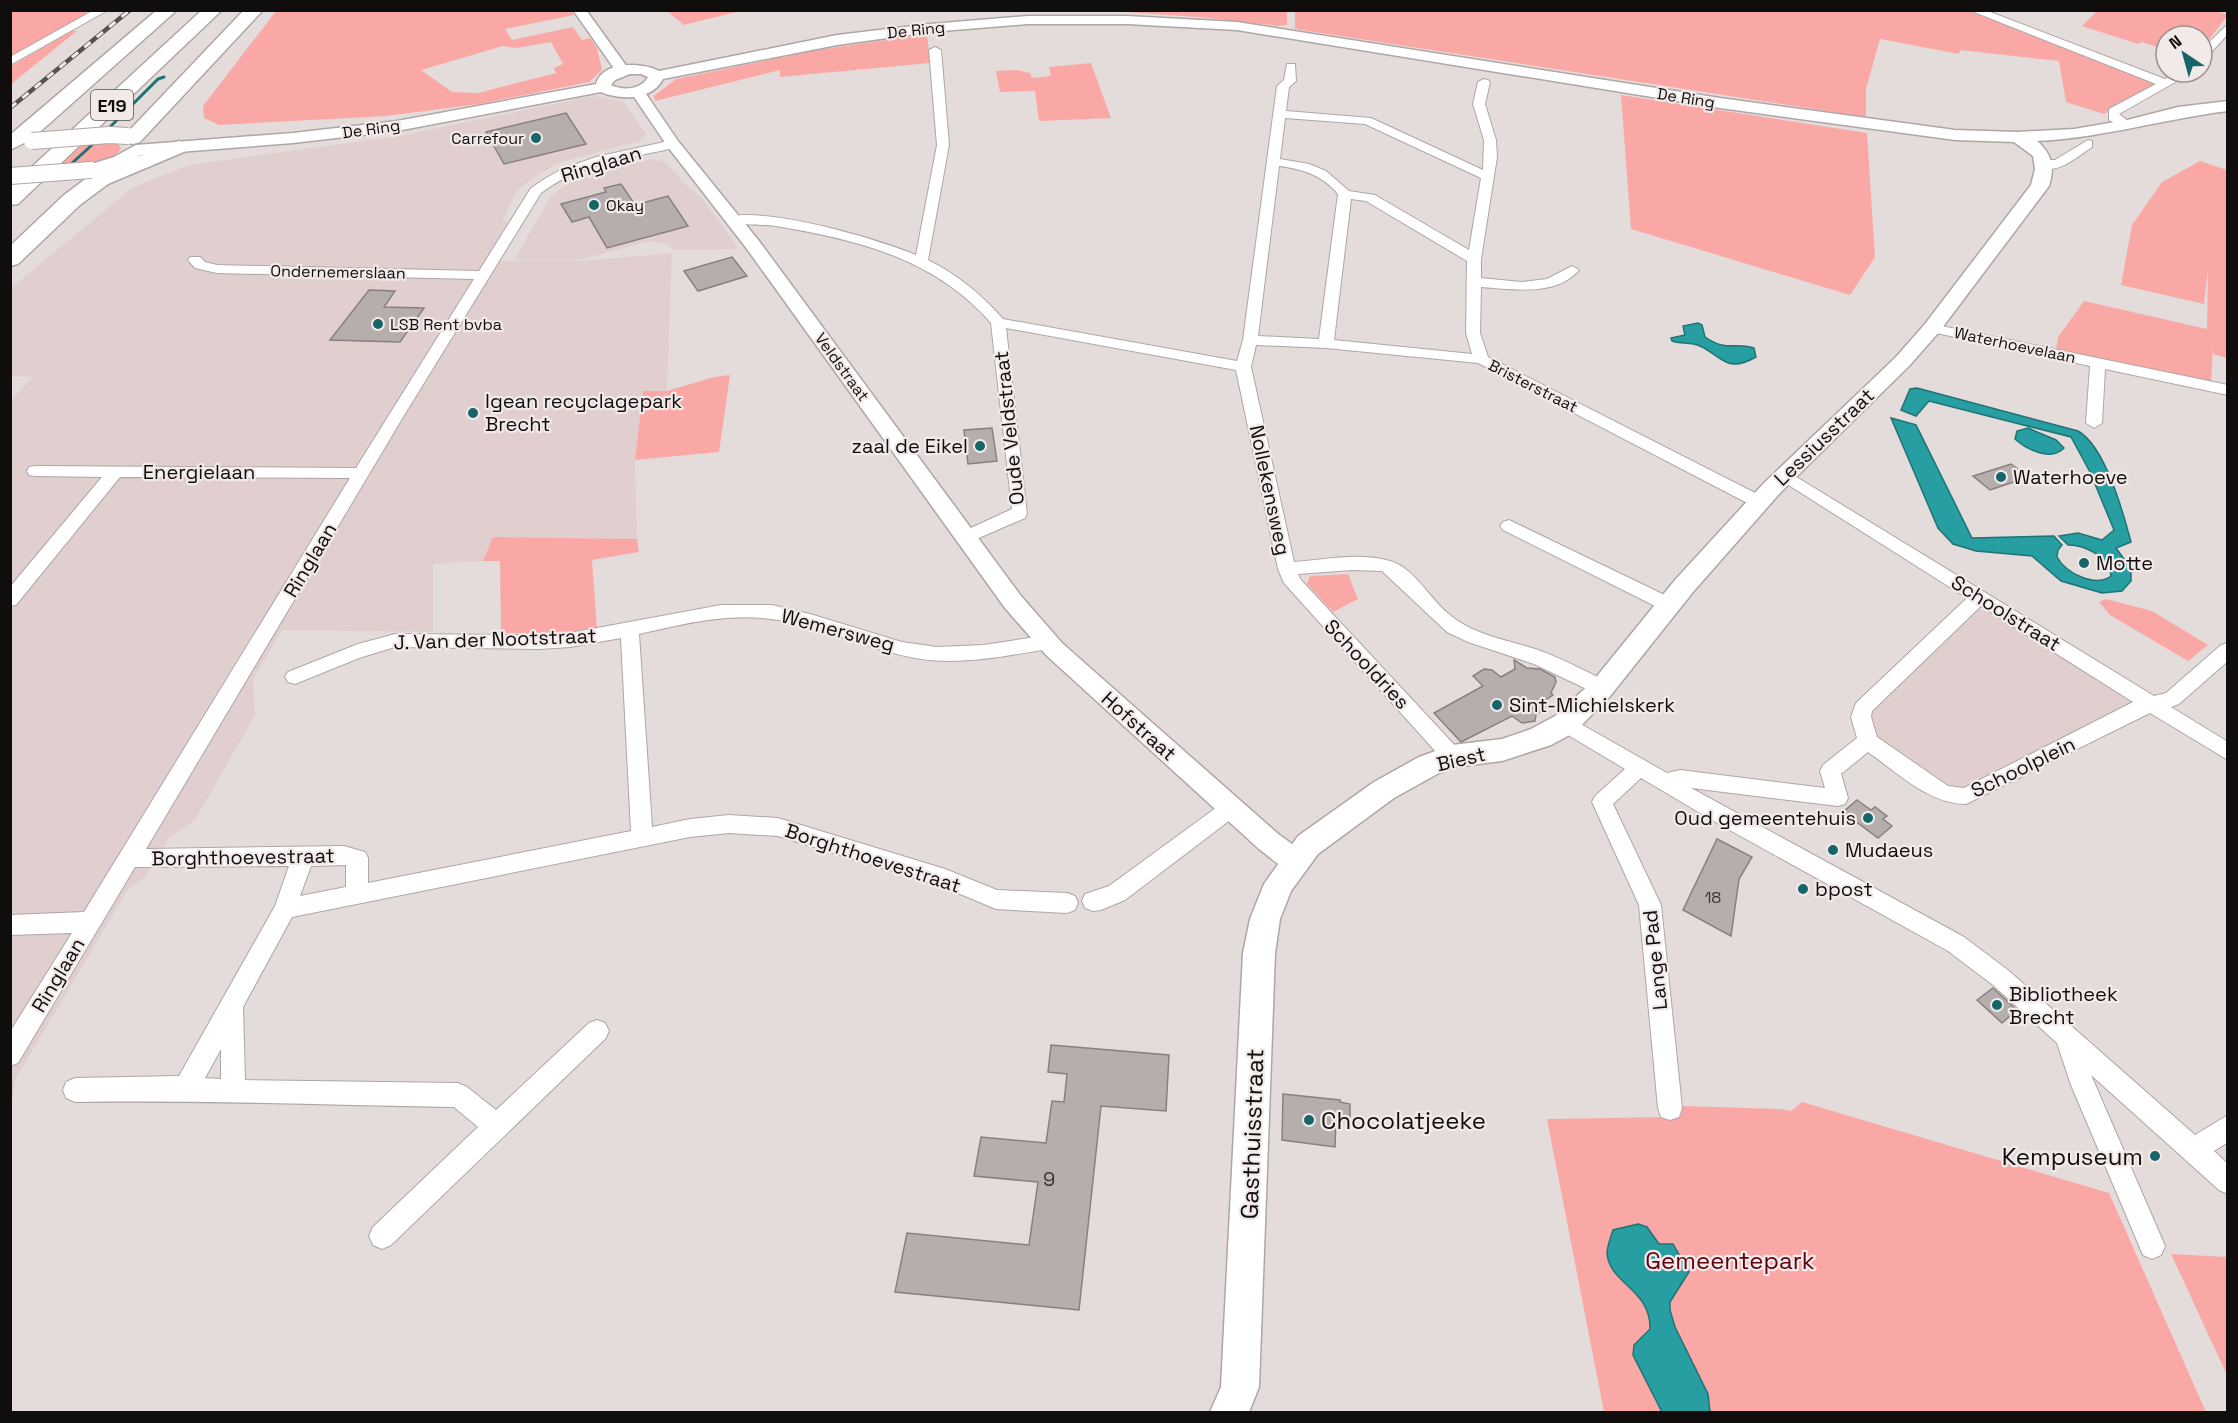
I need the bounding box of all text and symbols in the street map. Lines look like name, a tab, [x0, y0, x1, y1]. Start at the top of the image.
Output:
street label: De Ring	[886, 17, 946, 43]
north arrow	[2154, 24, 2214, 84]
text: N	[2165, 31, 2186, 54]
street label: De Ring	[1656, 83, 1716, 113]
road number: E19	[91, 90, 133, 120]
street label: De Ring	[341, 115, 401, 143]
place label: Carrefour	[451, 128, 524, 149]
marker: Carrefour	[529, 131, 543, 145]
street label: Ringlaan	[558, 139, 644, 189]
place label: Okay	[606, 195, 644, 216]
marker: Okay	[587, 198, 601, 212]
street label: Ondernemerslaan	[270, 260, 406, 284]
place label: LSB Rent bvba	[390, 314, 502, 335]
marker: LSB Rent bvba	[371, 317, 385, 331]
street label: Waterhoevelaan	[1952, 322, 2078, 368]
street label: Veldstraat	[810, 329, 874, 405]
street label: Oude Veldstraat	[988, 350, 1030, 506]
street label: Bristerstraat	[1485, 354, 1581, 418]
street label: Lessiusstraat	[1768, 383, 1880, 491]
place label: Igean recyclagepark Brecht	[485, 388, 682, 437]
marker: Igean recyclagepark Brecht	[466, 406, 480, 420]
street label: Nollekensweg	[1244, 423, 1296, 557]
place label: zaal de Eikel	[852, 433, 968, 459]
marker: zaal de Eikel	[973, 439, 987, 453]
street label: Energielaan	[143, 459, 255, 485]
place label: Waterhoeve	[2013, 464, 2128, 490]
marker: Waterhoeve	[1994, 470, 2008, 484]
street label: Ringlaan	[278, 518, 342, 602]
place label: Motte	[2096, 550, 2153, 576]
marker: Motte	[2077, 556, 2091, 570]
street label: Schoolstraat	[1946, 569, 2066, 657]
street label: Wemersweg	[778, 602, 898, 658]
street label: Schooldries	[1319, 614, 1415, 714]
street label: J. Van der Nootstraat	[393, 622, 597, 656]
street label: Hofstraat	[1096, 686, 1182, 766]
place label: Sint-Michielskerk	[1509, 692, 1675, 718]
marker: Sint-Michielskerk	[1490, 698, 1504, 712]
street label: Schoolplein	[1967, 731, 2079, 803]
street label: Biest	[1434, 741, 1488, 777]
place label: Oud gemeentehuis	[1674, 805, 1856, 831]
marker: Oud gemeentehuis	[1861, 811, 1875, 825]
street label: Borghthoevestraat	[782, 817, 964, 899]
place label: Mudaeus	[1845, 837, 1933, 863]
street label: Borghthoevestraat	[151, 842, 335, 872]
marker: Mudaeus	[1826, 843, 1840, 857]
place label: bpost	[1815, 876, 1873, 902]
marker: bpost	[1796, 882, 1810, 896]
house number: 18	[1705, 887, 1721, 908]
street label: Lange Pad	[1637, 909, 1673, 1011]
street label: Ringlaan	[26, 933, 90, 1017]
place label: Bibliotheek Brecht	[2009, 981, 2118, 1030]
marker: Bibliotheek Brecht	[1990, 998, 2004, 1012]
street label: Gasthuisstraat	[1234, 1048, 1270, 1220]
place label: Chocolatjeeke	[1321, 1105, 1486, 1136]
marker: Chocolatjeeke	[1302, 1113, 1316, 1127]
place label: Kempuseum	[2002, 1141, 2143, 1172]
marker: Kempuseum	[2148, 1149, 2162, 1163]
house number: 9	[1043, 1166, 1055, 1192]
park label: Gemeentepark	[1645, 1245, 1815, 1276]

